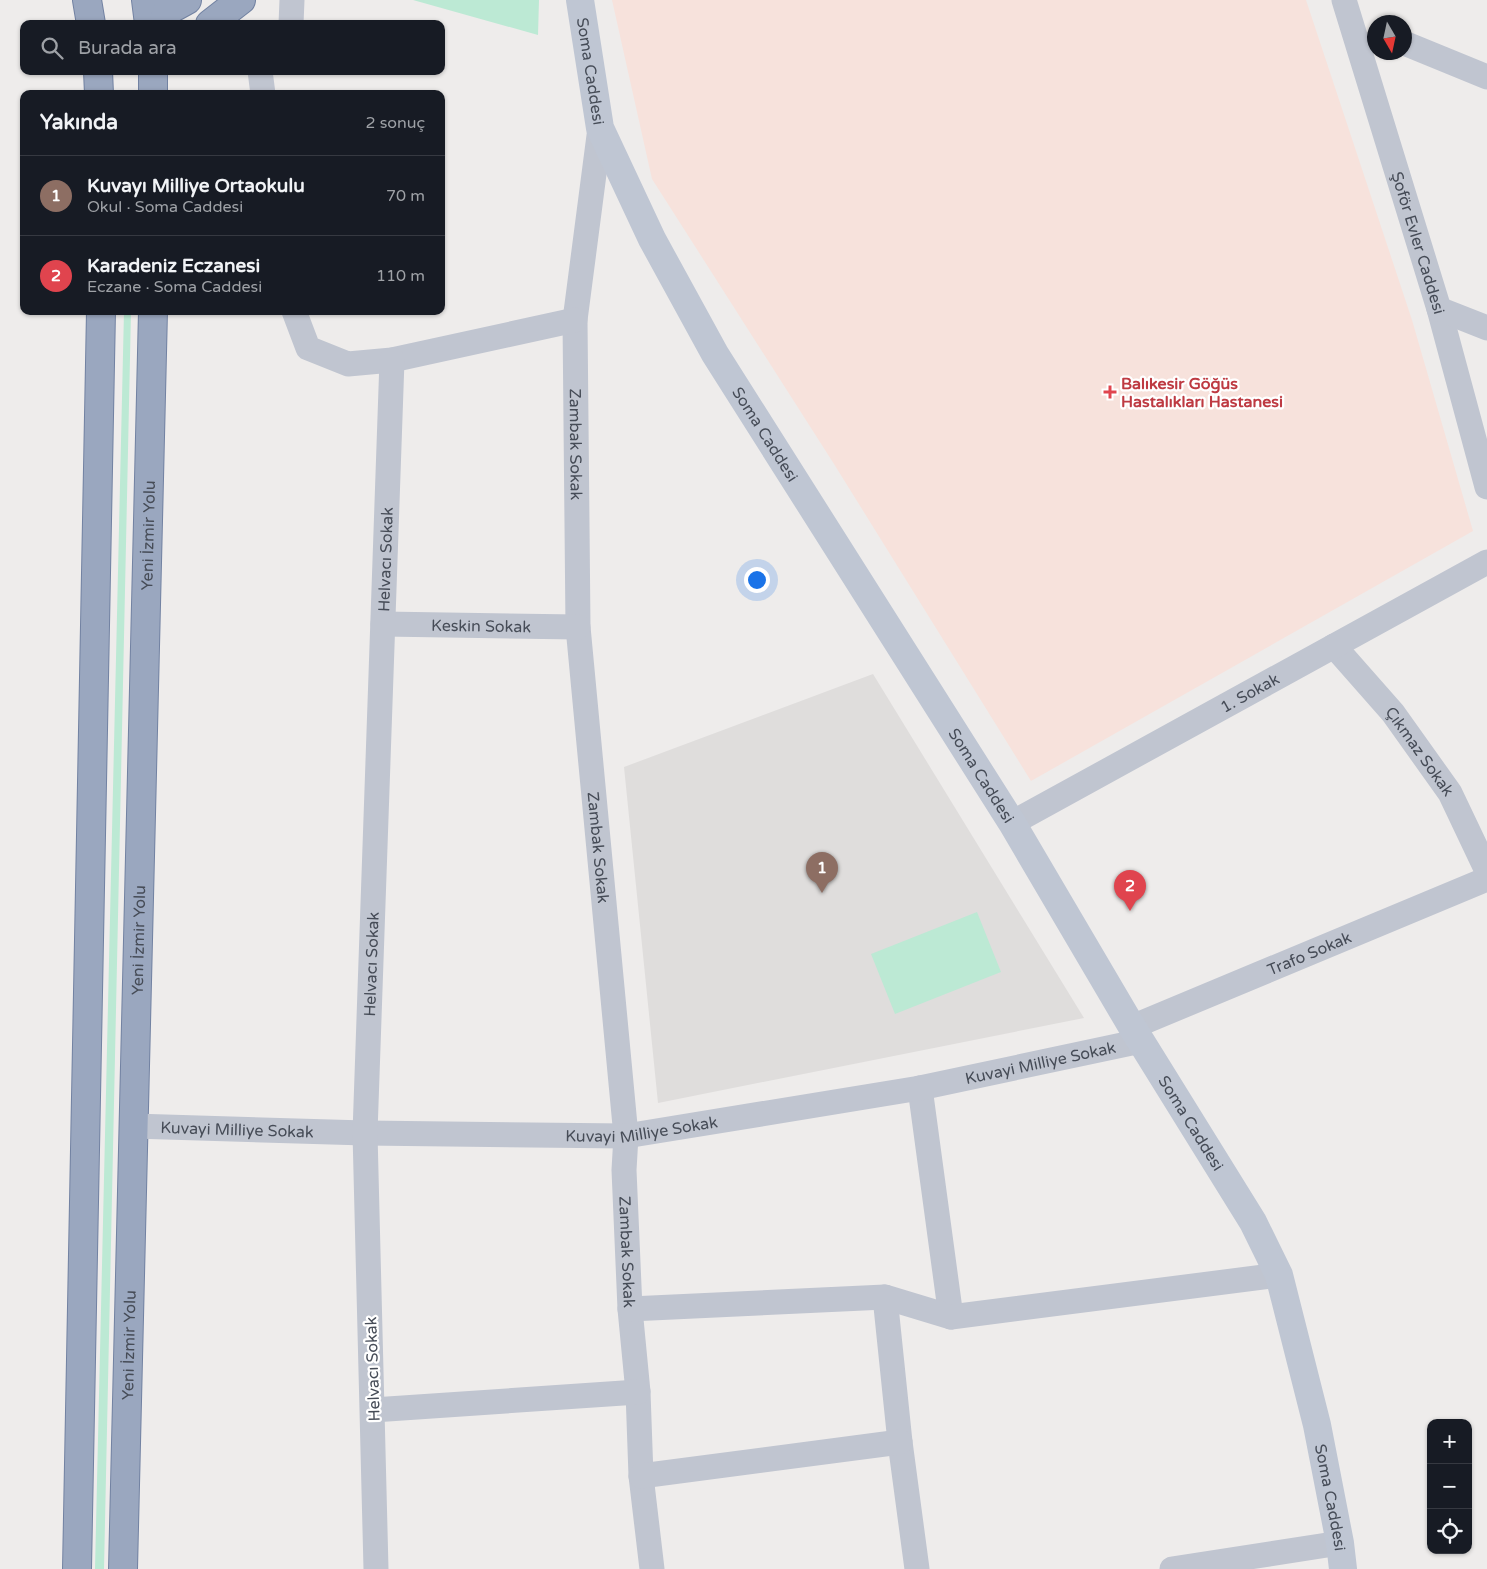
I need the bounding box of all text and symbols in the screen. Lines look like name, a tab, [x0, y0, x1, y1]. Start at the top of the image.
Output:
north arrow	[1367, 15, 1412, 60]
street label: Soma Caddesi	[572, 16, 608, 126]
search box	[20, 20, 445, 75]
icon: search	[38, 34, 66, 62]
text: Burada ara	[78, 37, 177, 59]
text: Yakında	[40, 110, 118, 135]
text: 2 sonuç	[365, 113, 425, 133]
street label: Şoför Evler Caddesi	[1386, 169, 1449, 316]
text: Kuvayı Milliye Ortaokulu	[87, 175, 305, 197]
text: 1	[51, 186, 61, 206]
text: 70 m	[386, 186, 425, 206]
text: Okul · Soma Caddesi	[87, 197, 243, 217]
text: Karadeniz Eczanesi	[87, 255, 260, 277]
text: 2	[51, 266, 61, 286]
text: 110 m	[376, 266, 425, 286]
text: Eczane · Soma Caddesi	[87, 277, 262, 297]
place label: Balıkesir Göğüs Hastalıkları Hastanesi	[1121, 374, 1283, 412]
street label: Soma Caddesi	[727, 383, 802, 486]
marker: Balıkesir Göğüs Hastalıkları Hastanesi	[1103, 385, 1117, 399]
street label: Zambak Sokak	[565, 388, 586, 501]
street label: Yeni İzmir Yolu	[137, 480, 160, 591]
street label: Helvacı Sokak	[374, 507, 398, 612]
your location	[744, 567, 770, 593]
street label: Keskin Sokak	[431, 616, 531, 637]
street label: 1. Sokak	[1217, 669, 1283, 718]
street label: Çıkmaz Sokak	[1381, 703, 1458, 801]
street label: Soma Caddesi	[944, 725, 1018, 827]
street label: Zambak Sokak	[583, 791, 613, 904]
pin: 1	[806, 852, 838, 893]
pin: 2	[1114, 870, 1146, 911]
street label: Yeni İzmir Yolu	[128, 885, 150, 995]
street label: Helvacı Sokak	[360, 911, 384, 1017]
street label: Trafo Sokak	[1265, 928, 1355, 980]
street label: Kuvayi Milliye Sokak	[963, 1038, 1118, 1089]
street label: Soma Caddesi	[1154, 1072, 1228, 1175]
street label: Kuvayi Milliye Sokak	[565, 1112, 719, 1148]
street label: Kuvayi Milliye Sokak	[160, 1118, 314, 1142]
street label: Zambak Sokak	[614, 1196, 639, 1309]
street label: Yeni İzmir Yolu	[118, 1290, 141, 1400]
street label: Helvacı Sokak	[361, 1316, 385, 1422]
map controls	[1427, 1419, 1472, 1554]
button: +	[1427, 1419, 1472, 1464]
street label: Soma Caddesi	[1310, 1442, 1350, 1552]
button: −	[1427, 1464, 1472, 1509]
button: locate	[1427, 1509, 1472, 1554]

